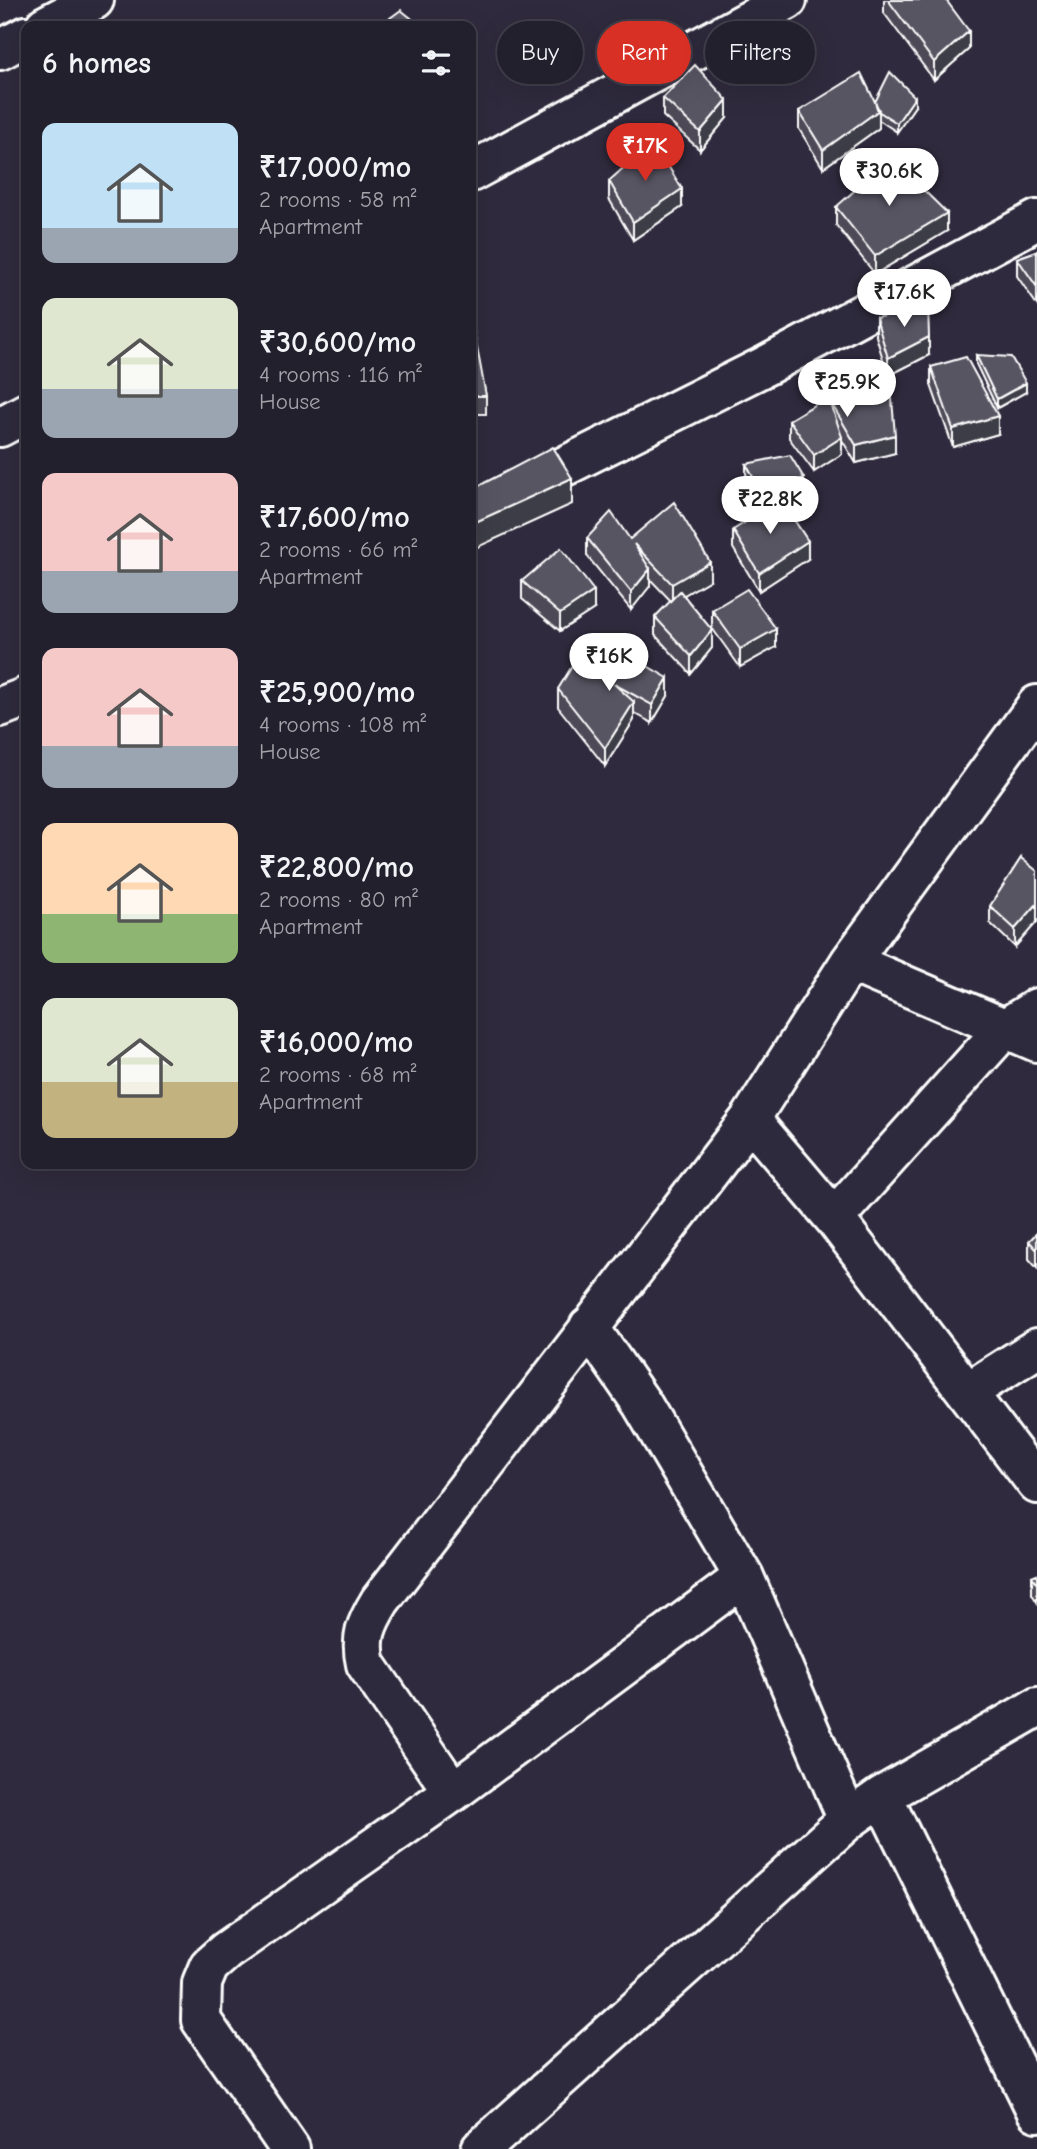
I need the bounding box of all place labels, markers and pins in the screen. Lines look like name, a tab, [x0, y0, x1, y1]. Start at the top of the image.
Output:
pin: ₹17K	[604, 124, 686, 183]
pin: ₹30.6K	[832, 148, 946, 208]
pin: ₹17.6K	[847, 270, 961, 329]
pin: ₹25.9K	[790, 360, 904, 419]
pin: ₹22.8K	[713, 476, 827, 536]
pin: ₹16K	[568, 634, 650, 693]

